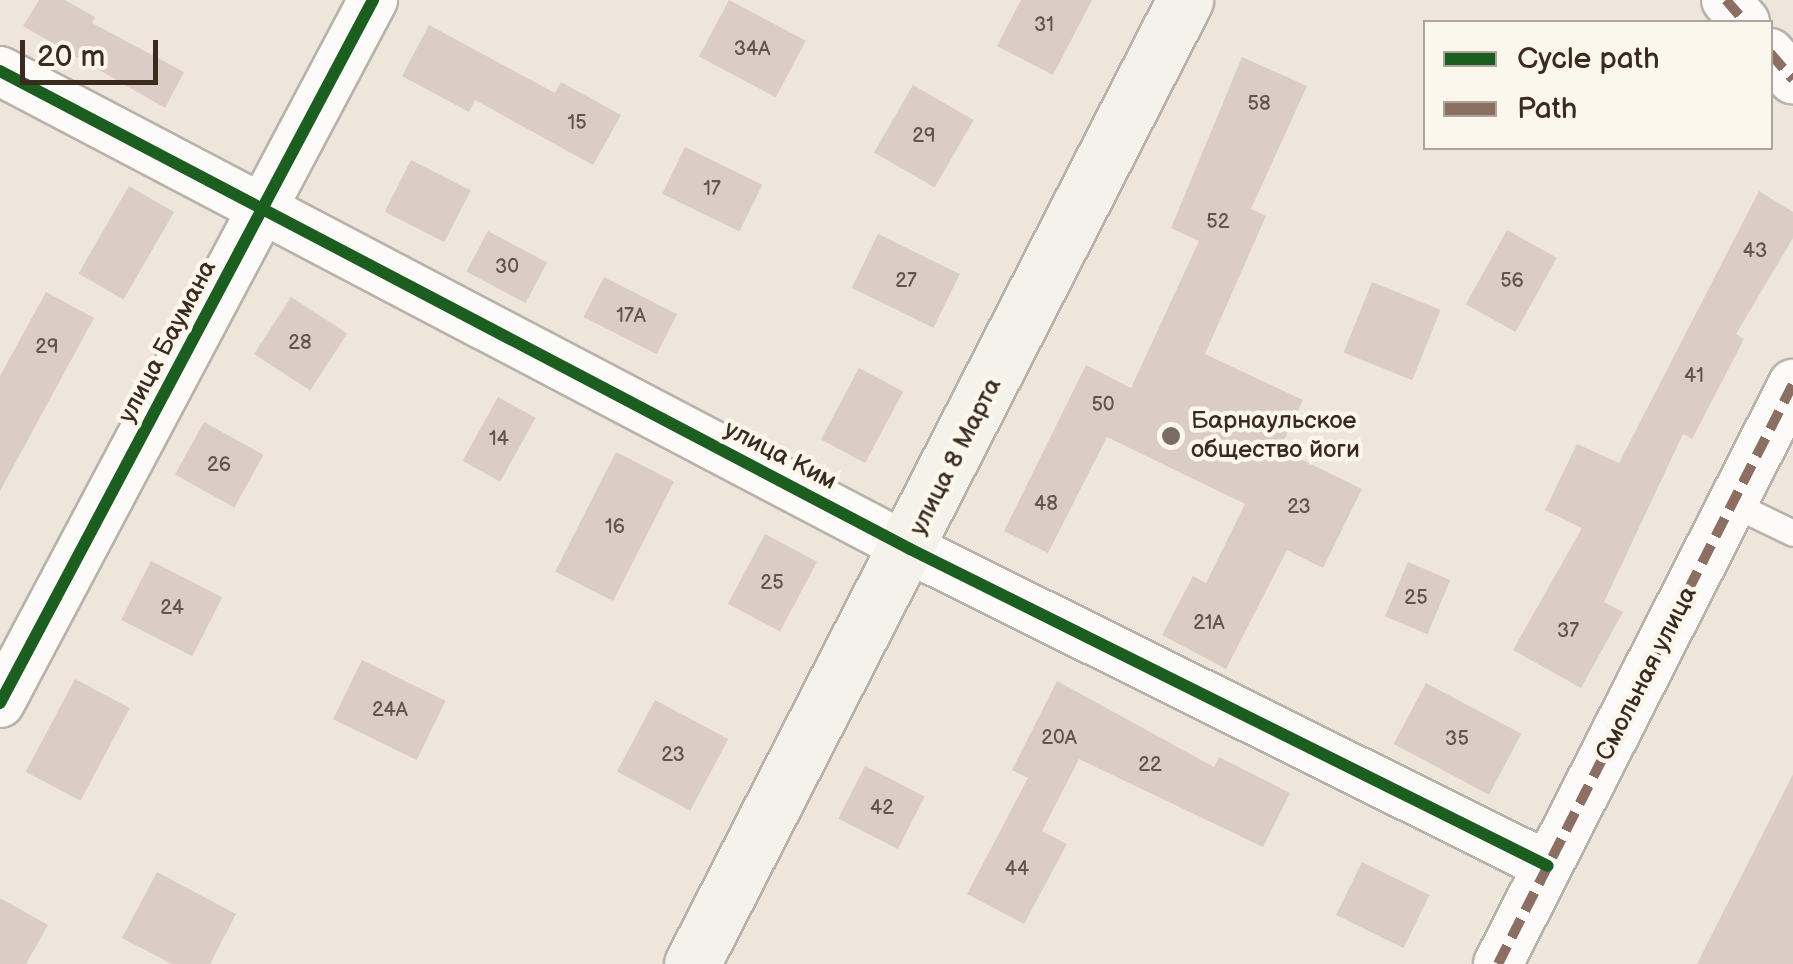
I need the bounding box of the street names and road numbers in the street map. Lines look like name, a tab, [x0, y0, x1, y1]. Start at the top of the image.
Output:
street label: улица Баумана	[113, 256, 223, 428]
street label: улица 8 Марта	[903, 373, 1009, 541]
street label: улица Ким	[719, 415, 841, 497]
street label: Смольная улица	[1590, 582, 1704, 766]

